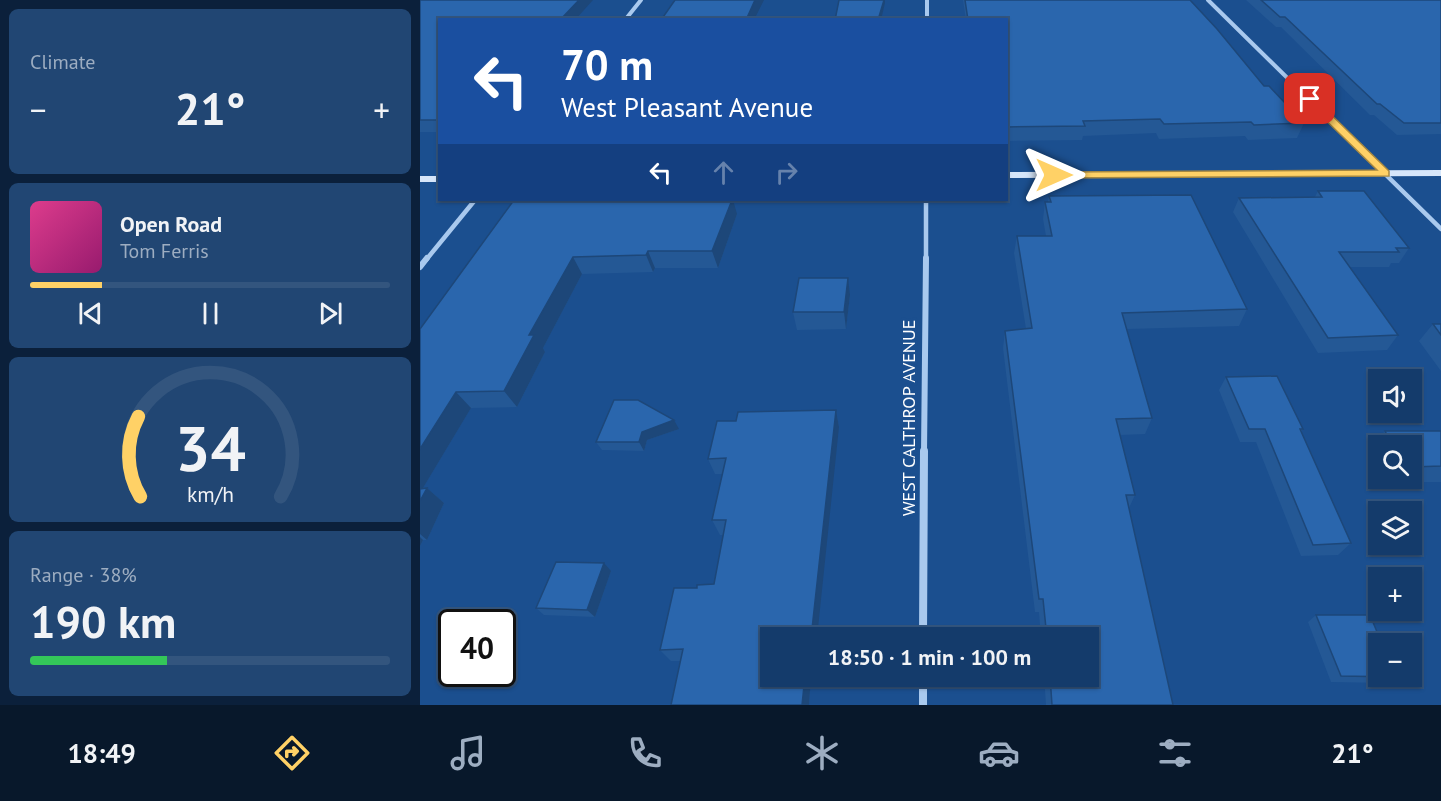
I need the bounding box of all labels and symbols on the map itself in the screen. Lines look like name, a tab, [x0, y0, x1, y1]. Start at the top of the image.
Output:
pin	[1284, 73, 1335, 124]
position arrow	[1022, 143, 1086, 207]
street label: WEST CALTHROP AVENUE	[897, 320, 920, 516]
speed limit sign: 40	[438, 609, 516, 687]

